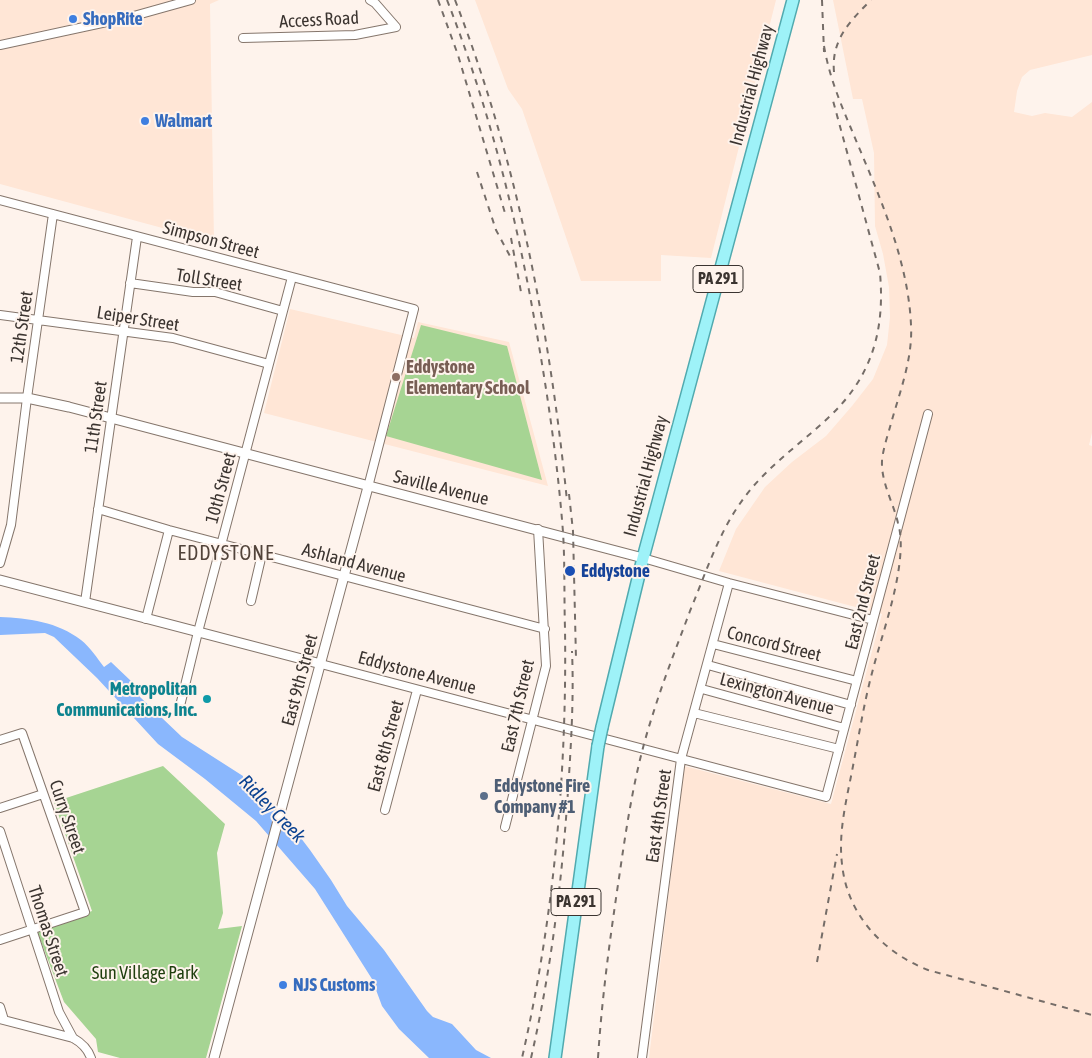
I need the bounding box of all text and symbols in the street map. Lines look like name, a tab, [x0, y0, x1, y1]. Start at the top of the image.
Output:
street label: Access Road	[279, 7, 359, 33]
place label: ShopRite	[83, 8, 143, 30]
marker: ShopRite	[67, 13, 79, 25]
street label: Industrial Highway	[725, 22, 779, 148]
place label: Walmart	[155, 110, 212, 132]
marker: Walmart	[139, 115, 151, 127]
street label: Simpson Street	[161, 217, 261, 263]
street label: Toll Street	[174, 264, 244, 296]
road number: PA 291	[693, 266, 743, 292]
street label: 12th Street	[6, 289, 38, 365]
street label: Leiper Street	[95, 302, 181, 336]
place label: Eddystone Elementary School	[406, 356, 530, 398]
marker: Eddystone Elementary School	[390, 371, 402, 383]
street label: 11th Street	[80, 379, 112, 455]
street label: Industrial Highway	[619, 413, 673, 539]
street label: 10th Street	[201, 450, 241, 526]
street label: Saville Avenue	[391, 466, 491, 510]
street label: Ashland Avenue	[300, 539, 408, 587]
district label: EDDYSTONE	[176, 542, 276, 566]
street label: East 2nd Street	[841, 552, 885, 652]
place label: Eddystone	[581, 560, 650, 582]
marker: Eddystone	[563, 564, 577, 578]
street label: Concord Street	[725, 622, 823, 666]
street label: East 9th Street	[277, 632, 323, 728]
street label: Eddystone Avenue	[356, 647, 478, 699]
street label: East 7th Street	[497, 658, 539, 754]
street label: Lexington Avenue	[718, 668, 836, 720]
place label: Metropolitan Communications, Inc.	[56, 678, 197, 721]
marker: Metropolitan Communications, Inc.	[201, 693, 213, 705]
street label: East 8th Street	[363, 698, 409, 794]
street label: East 4th Street	[642, 768, 676, 864]
water label: Ridley Creek	[234, 770, 310, 848]
place label: Eddystone Fire Company #1	[494, 775, 590, 818]
street label: Curry Street	[44, 777, 90, 857]
marker: Eddystone Fire Company #1	[478, 790, 490, 802]
street label: Thomas Street	[23, 883, 73, 979]
road number: PA 291	[551, 889, 601, 916]
park label: Sun Village Park	[92, 962, 198, 984]
place label: NJS Customs	[293, 974, 375, 996]
marker: NJS Customs	[277, 979, 289, 991]

